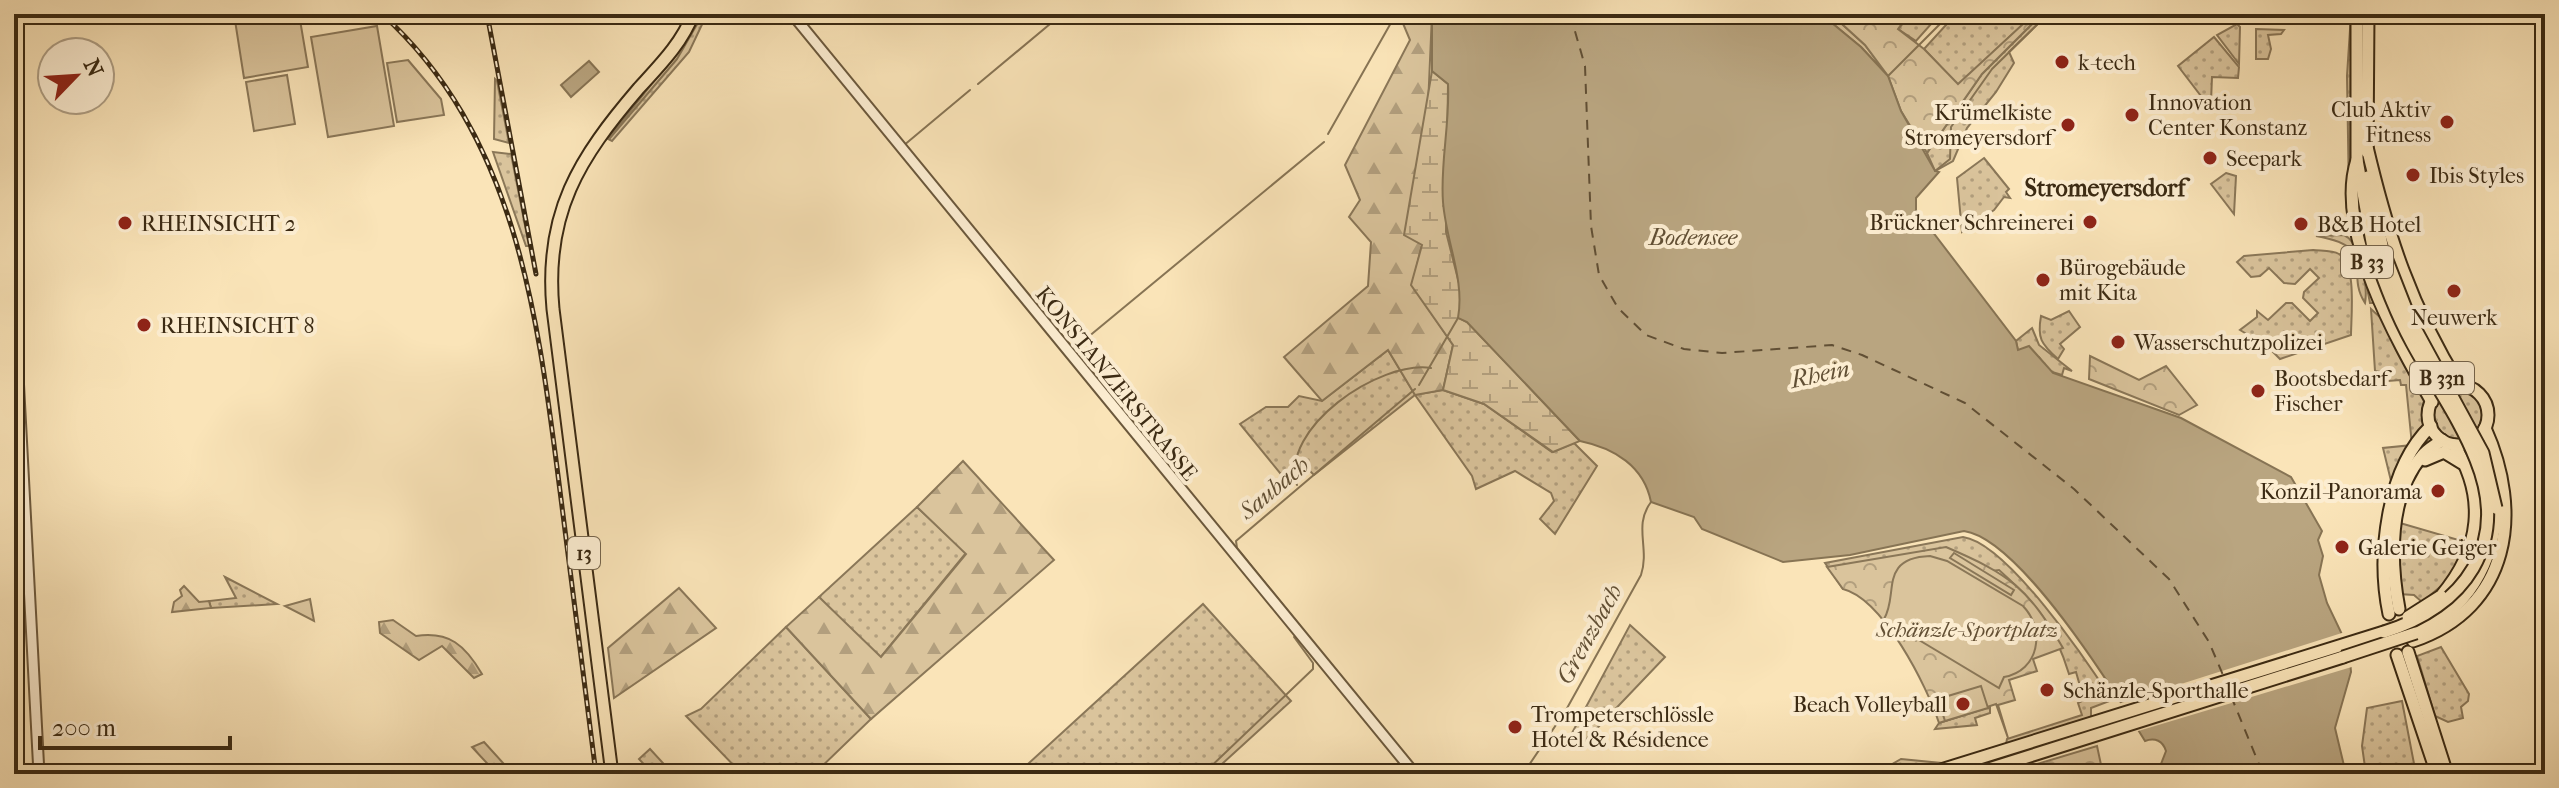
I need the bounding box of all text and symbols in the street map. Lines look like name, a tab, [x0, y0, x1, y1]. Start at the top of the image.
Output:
north arrow	[36, 36, 116, 116]
place label: k-tech	[2078, 50, 2136, 76]
marker: k-tech	[2053, 53, 2071, 71]
text: N	[78, 55, 109, 81]
place label: Innovation Center Konstanz	[2148, 90, 2307, 141]
place label: Club Aktiv Fitness	[2331, 97, 2432, 148]
place label: Krümelkiste Stromeyersdorf	[1905, 100, 2057, 151]
marker: Innovation Center Konstanz	[2123, 106, 2141, 124]
marker: Club Aktiv Fitness	[2438, 113, 2456, 131]
marker: Krümelkiste Stromeyersdorf	[2059, 116, 2077, 134]
place label: Seepark	[2226, 146, 2302, 172]
marker: Seepark	[2201, 149, 2219, 167]
place label: Ibis Styles	[2429, 163, 2524, 189]
marker: Ibis Styles	[2404, 166, 2422, 184]
district label: Stromeyersdorf	[2025, 174, 2190, 202]
place label: Brückner Schreinerei	[1869, 210, 2074, 236]
place label: RHEINSICHT 2	[141, 211, 296, 237]
place label: B&B Hotel	[2317, 212, 2421, 238]
marker: Brückner Schreinerei	[2081, 213, 2099, 231]
marker: RHEINSICHT 2	[116, 214, 134, 232]
marker: B&B Hotel	[2292, 215, 2310, 233]
water label: Bodensee	[1647, 223, 1738, 251]
road number: B 33	[2341, 246, 2393, 278]
place label: Bürogebäude mit Kita	[2059, 255, 2186, 306]
marker: Bürogebäude mit Kita	[2034, 271, 2052, 289]
street label: KONSTANZERSTRASSE	[1030, 281, 1203, 486]
marker: Neuwerk	[2445, 282, 2463, 300]
place label: Neuwerk	[2411, 305, 2498, 331]
place label: RHEINSICHT 8	[160, 313, 314, 339]
marker: RHEINSICHT 8	[135, 316, 153, 334]
place label: Wasserschutzpolizei	[2133, 330, 2324, 356]
marker: Wasserschutzpolizei	[2109, 333, 2127, 351]
water label: Rhein	[1786, 354, 1852, 394]
road number: B 33n	[2410, 362, 2474, 394]
place label: Bootsbedarf Fischer	[2274, 366, 2392, 417]
marker: Bootsbedarf Fischer	[2249, 382, 2267, 400]
water label: Saubach	[1233, 451, 1315, 526]
place label: Konzil-Panorama	[2260, 479, 2423, 505]
marker: Konzil-Panorama	[2429, 482, 2447, 500]
place label: Galerie Geiger	[2358, 535, 2497, 561]
road number: 13	[568, 537, 600, 569]
marker: Galerie Geiger	[2333, 538, 2351, 556]
water label: Grenzbach	[1550, 579, 1628, 689]
park label: Schänzle-Sportplatz	[1875, 617, 2058, 643]
place label: Schänzle-Sporthalle	[2063, 678, 2249, 704]
marker: Schänzle-Sporthalle	[2038, 681, 2056, 699]
place label: Beach Volleyball	[1793, 692, 1947, 718]
marker: Beach Volleyball	[1954, 695, 1972, 713]
scale bar	[40, 700, 230, 750]
place label: Trompeterschlössle Hotel & Résidence	[1531, 702, 1714, 753]
text: 200 m	[52, 714, 116, 742]
marker: Trompeterschlössle Hotel & Résidence	[1506, 718, 1524, 736]

